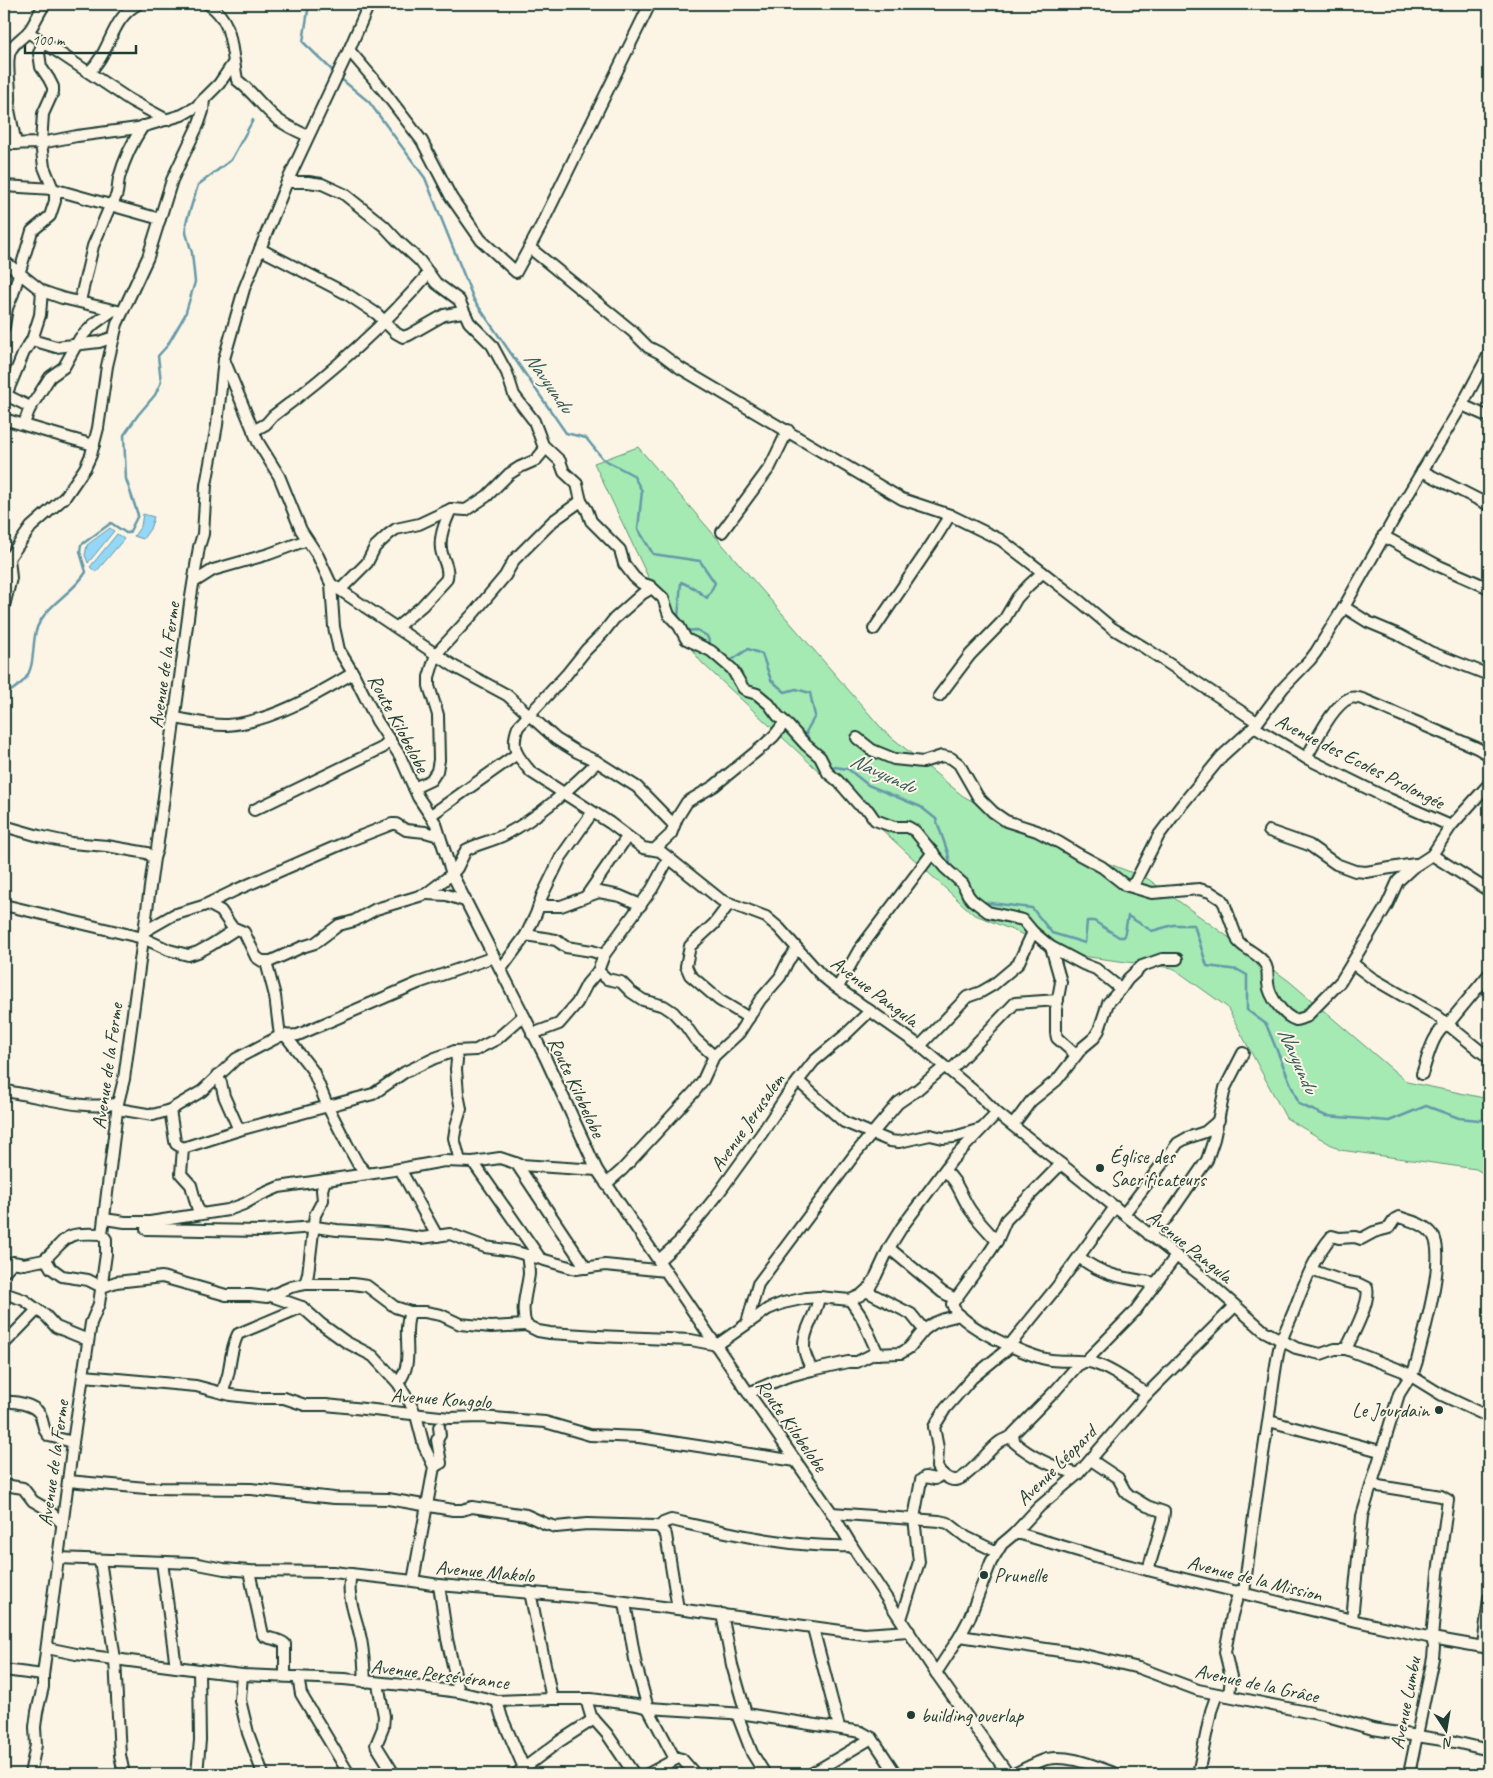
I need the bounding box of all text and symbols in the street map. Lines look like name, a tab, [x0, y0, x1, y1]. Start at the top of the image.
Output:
scale bar	[25, 22, 136, 54]
text: 100 m	[32, 31, 66, 50]
water label: Navyundu	[519, 346, 581, 420]
street label: Avenue de la Ferme	[143, 599, 186, 730]
street label: Route Kilobelobe	[362, 670, 436, 778]
street label: Avenue des Ecoles Prolongée	[1271, 708, 1450, 816]
water label: Navyundu	[846, 747, 923, 801]
street label: Avenue Pangula	[826, 950, 925, 1033]
street label: Avenue de la Ferme	[86, 1000, 129, 1131]
water label: Navyundu	[1272, 1023, 1325, 1100]
street label: Route Kilobelobe	[542, 1033, 611, 1143]
street label: Avenue Jerusalem	[704, 1068, 791, 1176]
place label: Église des Sacrificateurs	[1110, 1144, 1208, 1192]
marker: Église des Sacrificateurs	[1094, 1162, 1106, 1174]
street label: Avenue Pangula	[1142, 1204, 1239, 1290]
street label: Route Kilobelobe	[750, 1374, 834, 1478]
street label: Avenue Kongolo	[390, 1383, 493, 1415]
street label: Avenue de la Ferme	[32, 1397, 75, 1528]
place label: Le Jourdain	[1352, 1398, 1430, 1423]
marker: Le Jourdain	[1433, 1404, 1445, 1416]
street label: Avenue Léopard	[1011, 1418, 1104, 1511]
street label: Avenue de la Mission	[1185, 1550, 1326, 1608]
street label: Avenue Makolo	[435, 1555, 536, 1588]
place label: Prunelle	[994, 1563, 1048, 1588]
marker: Prunelle	[978, 1569, 990, 1581]
street label: Avenue Lumbu	[1384, 1653, 1427, 1751]
street label: Avenue Persévérance	[370, 1654, 512, 1696]
street label: Avenue de la Grâce	[1193, 1658, 1322, 1709]
place label: building overlap	[921, 1703, 1025, 1728]
north arrow	[1420, 1706, 1470, 1756]
marker: building overlap	[905, 1709, 917, 1721]
text: N	[1440, 1733, 1455, 1752]

